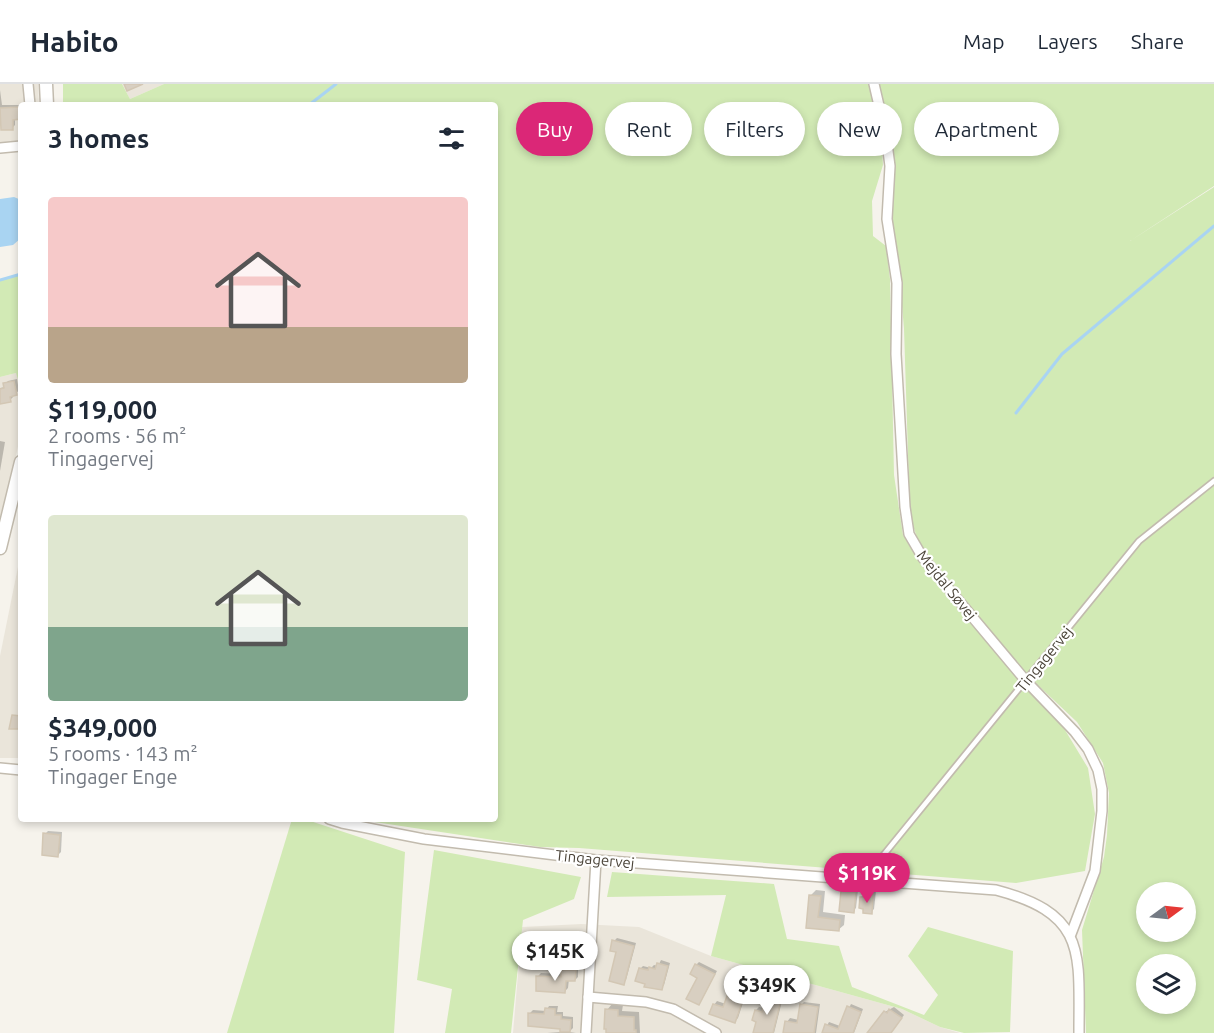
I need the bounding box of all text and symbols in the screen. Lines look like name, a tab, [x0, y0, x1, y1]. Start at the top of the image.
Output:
text: Habito	[30, 26, 119, 57]
text: Map	[963, 29, 1004, 53]
text: Layers	[1037, 29, 1098, 53]
text: Share	[1131, 29, 1184, 53]
chip: Buy	[516, 102, 593, 156]
chip: Rent	[605, 102, 692, 156]
chip: Filters	[704, 102, 805, 156]
chip: New	[817, 102, 902, 156]
chip: Apartment	[914, 102, 1059, 156]
icon: filters	[435, 122, 468, 155]
text: 3 homes	[48, 124, 149, 153]
icon: home	[204, 236, 312, 344]
text: $119,000	[48, 395, 157, 424]
text: 2 rooms · 56 m²	[48, 424, 186, 447]
text: Tingagervej	[48, 447, 154, 470]
street label: Mejdal Søvej	[914, 547, 980, 623]
icon: home	[204, 554, 312, 662]
street label: Tingagervej	[1012, 623, 1076, 695]
text: $349,000	[48, 713, 157, 742]
text: 5 rooms · 143 m²	[48, 742, 198, 765]
text: Tingager Enge	[48, 765, 178, 788]
street label: Tingagervej	[555, 846, 635, 872]
pin: $119K	[825, 853, 909, 904]
text: $119K	[838, 861, 896, 884]
north arrow	[1136, 882, 1196, 942]
map controls	[1136, 882, 1196, 1014]
pin: $145K	[513, 931, 597, 982]
text: $145K	[526, 939, 584, 962]
button: layers	[1136, 954, 1196, 1014]
pin: $349K	[725, 965, 809, 1016]
text: $349K	[738, 973, 796, 996]

